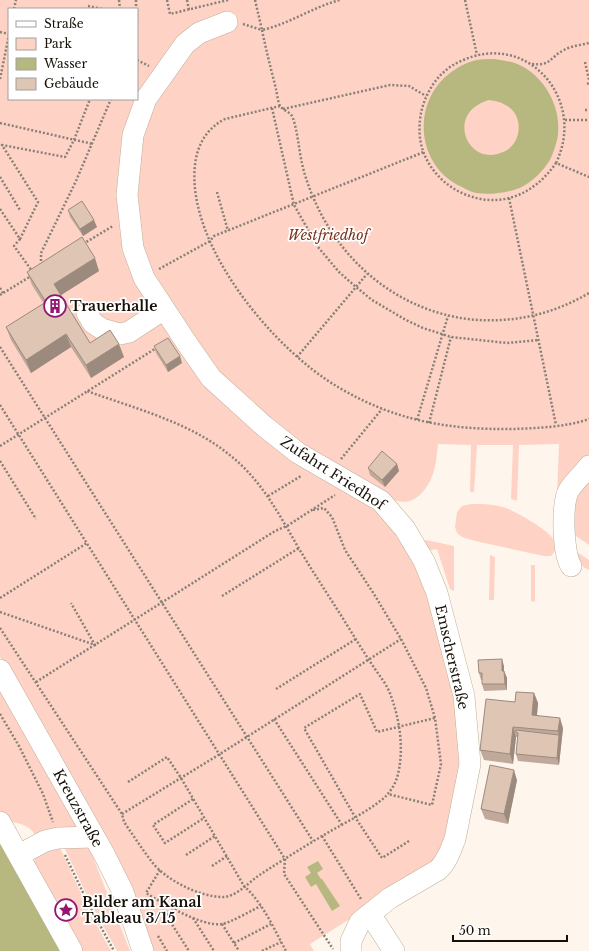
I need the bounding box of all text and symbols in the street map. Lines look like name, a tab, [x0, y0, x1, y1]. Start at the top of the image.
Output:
legend	[8, 8, 138, 100]
text: Straße	[44, 16, 84, 31]
text: Park	[44, 36, 72, 51]
text: Wasser	[43, 56, 87, 71]
text: Gebäude	[44, 76, 99, 91]
park label: Westfriedhof	[288, 226, 372, 244]
building icon: Trauerhalle	[42, 293, 68, 319]
place label: Trauerhalle	[70, 297, 157, 315]
street label: Zufahrt Friedhof	[277, 432, 391, 515]
street label: Emscherstraße	[431, 603, 473, 711]
street label: Kreuzstraße	[49, 766, 107, 850]
place label: Bilder am Kanal Tableau 3/15	[82, 893, 202, 927]
place icon: Bilder am Kanal Tableau 3/15	[53, 897, 79, 923]
scale bar	[453, 917, 567, 943]
text: 50 m	[459, 923, 491, 938]

